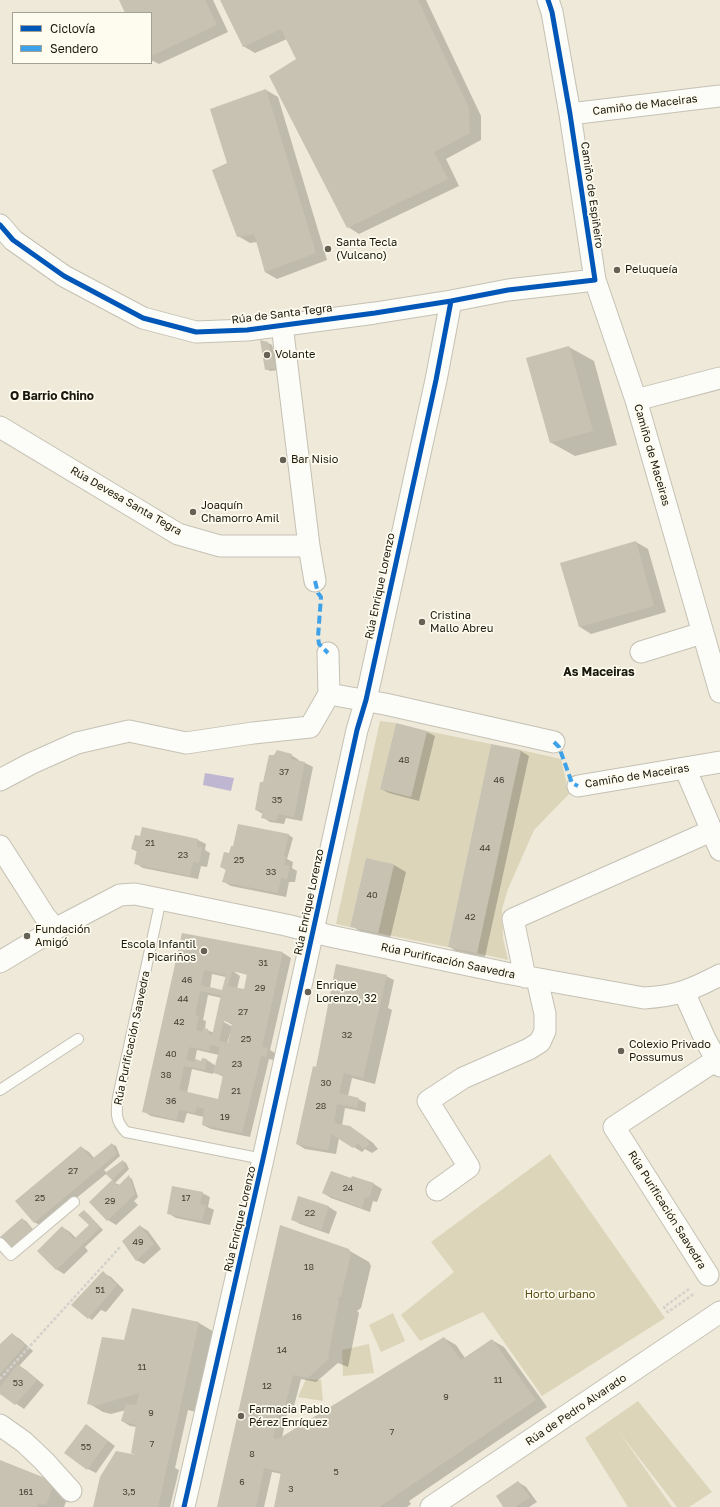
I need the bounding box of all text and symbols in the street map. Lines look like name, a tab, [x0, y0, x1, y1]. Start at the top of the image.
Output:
legend	[12, 12, 152, 64]
text: Ciclovía	[50, 21, 95, 36]
text: Sendero	[50, 41, 98, 56]
street label: Camiño de Maceiras	[592, 92, 698, 118]
street label: Camiño de Espiñeiro	[578, 141, 606, 249]
place label: Santa Tecla (Vulcano)	[336, 236, 397, 262]
marker: Santa Tecla (Vulcano)	[323, 244, 333, 254]
place label: Peluqueía	[625, 263, 678, 277]
marker: Peluqueía	[612, 265, 622, 275]
street label: Rúa de Santa Tegra	[231, 301, 333, 327]
place label: Volante	[275, 348, 315, 362]
marker: Volante	[262, 350, 272, 360]
district label: O Barrio Chino	[10, 389, 94, 403]
street label: Camiño de Maceiras	[631, 402, 673, 508]
place label: Bar Nisio	[291, 453, 338, 467]
marker: Bar Nisio	[278, 455, 288, 465]
street label: Rúa Devesa Santa Tegra	[68, 464, 184, 538]
place label: Joaquín Chamorro Amil	[201, 499, 279, 525]
marker: Joaquín Chamorro Amil	[188, 507, 198, 517]
street label: Rúa Enrique Lorenzo	[362, 532, 398, 640]
place label: Cristina Mallo Abreu	[430, 609, 493, 635]
marker: Cristina Mallo Abreu	[417, 617, 427, 627]
district label: As Maceiras	[563, 665, 635, 679]
house number: 48	[399, 755, 409, 765]
street label: Camiño de Maceiras	[584, 761, 690, 791]
house number: 37	[279, 767, 289, 777]
house number: 46	[494, 775, 504, 785]
house number: 35	[272, 795, 282, 805]
house number: 21	[145, 838, 155, 848]
house number: 44	[480, 843, 490, 853]
street label: Rúa Enrique Lorenzo	[291, 848, 327, 956]
house number: 23	[178, 850, 188, 860]
house number: 25	[234, 855, 244, 865]
house number: 33	[266, 867, 276, 877]
house number: 40	[366, 890, 378, 900]
house number: 42	[465, 912, 475, 922]
place label: Fundación Amigó	[35, 923, 90, 949]
marker: Fundación Amigó	[22, 931, 32, 941]
place label: Escola Infantil Picariños	[121, 938, 196, 964]
street label: Rúa Purificación Saavedra	[380, 940, 516, 982]
marker: Escola Infantil Picariños	[199, 946, 209, 956]
house number: 31	[258, 958, 268, 968]
street label: Rúa Purificación Saavedra	[111, 970, 153, 1106]
house number: 46	[182, 975, 192, 985]
place label: Enrique Lorenzo, 32	[316, 979, 377, 1005]
house number: 29	[255, 983, 265, 993]
marker: Enrique Lorenzo, 32	[303, 987, 313, 997]
house number: 44	[178, 994, 188, 1004]
house number: 27	[238, 1007, 248, 1017]
house number: 42	[174, 1017, 184, 1027]
house number: 32	[342, 1030, 352, 1040]
house number: 25	[241, 1034, 251, 1044]
place label: Colexio Privado Possumus	[629, 1038, 711, 1064]
marker: Colexio Privado Possumus	[616, 1046, 626, 1056]
house number: 40	[165, 1049, 177, 1059]
house number: 23	[232, 1059, 242, 1069]
house number: 38	[161, 1070, 171, 1080]
house number: 30	[321, 1078, 331, 1088]
house number: 21	[231, 1086, 241, 1096]
house number: 36	[166, 1096, 176, 1106]
house number: 28	[316, 1101, 326, 1111]
house number: 19	[220, 1112, 230, 1122]
street label: Rúa Purificación Saavedra	[625, 1148, 709, 1272]
street label: Rúa Enrique Lorenzo	[221, 1165, 259, 1273]
house number: 27	[68, 1166, 78, 1176]
house number: 24	[343, 1183, 353, 1193]
house number: 25	[35, 1193, 45, 1203]
house number: 17	[181, 1193, 191, 1203]
house number: 29	[105, 1196, 115, 1206]
house number: 22	[305, 1208, 315, 1218]
house number: 49	[133, 1237, 143, 1247]
house number: 18	[304, 1262, 314, 1272]
house number: 51	[95, 1285, 105, 1295]
park label: Horto urbano	[525, 1288, 595, 1302]
house number: 16	[292, 1312, 302, 1322]
house number: 14	[277, 1345, 287, 1355]
house number: 11	[138, 1362, 146, 1372]
street label: Rúa de Pedro Alvarado	[523, 1371, 629, 1449]
house number: 11	[494, 1375, 502, 1385]
house number: 53	[13, 1378, 23, 1388]
house number: 12	[262, 1381, 272, 1391]
house number: 9	[443, 1392, 449, 1402]
place label: Farmacia Pablo Pérez Enríquez	[249, 1403, 330, 1429]
house number: 9	[148, 1408, 154, 1418]
marker: Farmacia Pablo Pérez Enríquez	[236, 1411, 246, 1421]
house number: 7	[390, 1427, 394, 1437]
house number: 7	[150, 1439, 154, 1449]
house number: 55	[81, 1442, 91, 1452]
house number: 8	[249, 1449, 255, 1459]
house number: 5	[333, 1467, 339, 1477]
house number: 6	[239, 1477, 245, 1487]
house number: 3	[288, 1484, 294, 1494]
house number: 161	[19, 1487, 33, 1497]
house number: 3,5	[122, 1487, 136, 1497]

